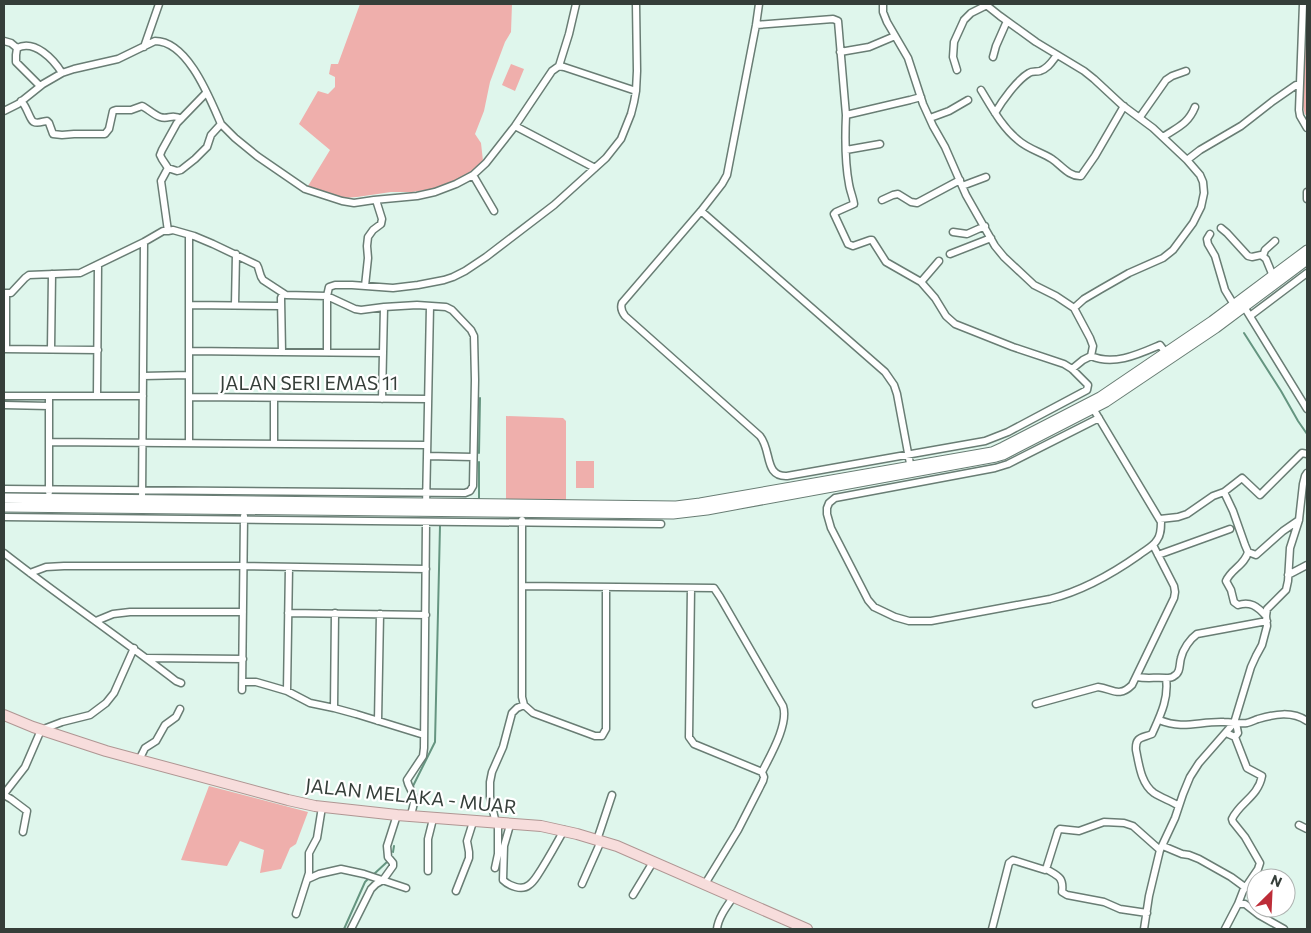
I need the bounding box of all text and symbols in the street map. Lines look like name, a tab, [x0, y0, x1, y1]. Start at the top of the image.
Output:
street label: JALAN SERI EMAS 11	[220, 371, 398, 394]
street label: JALAN MELAKA - MUAR	[304, 773, 518, 818]
north arrow	[1246, 868, 1296, 918]
text: N	[1268, 871, 1285, 891]

